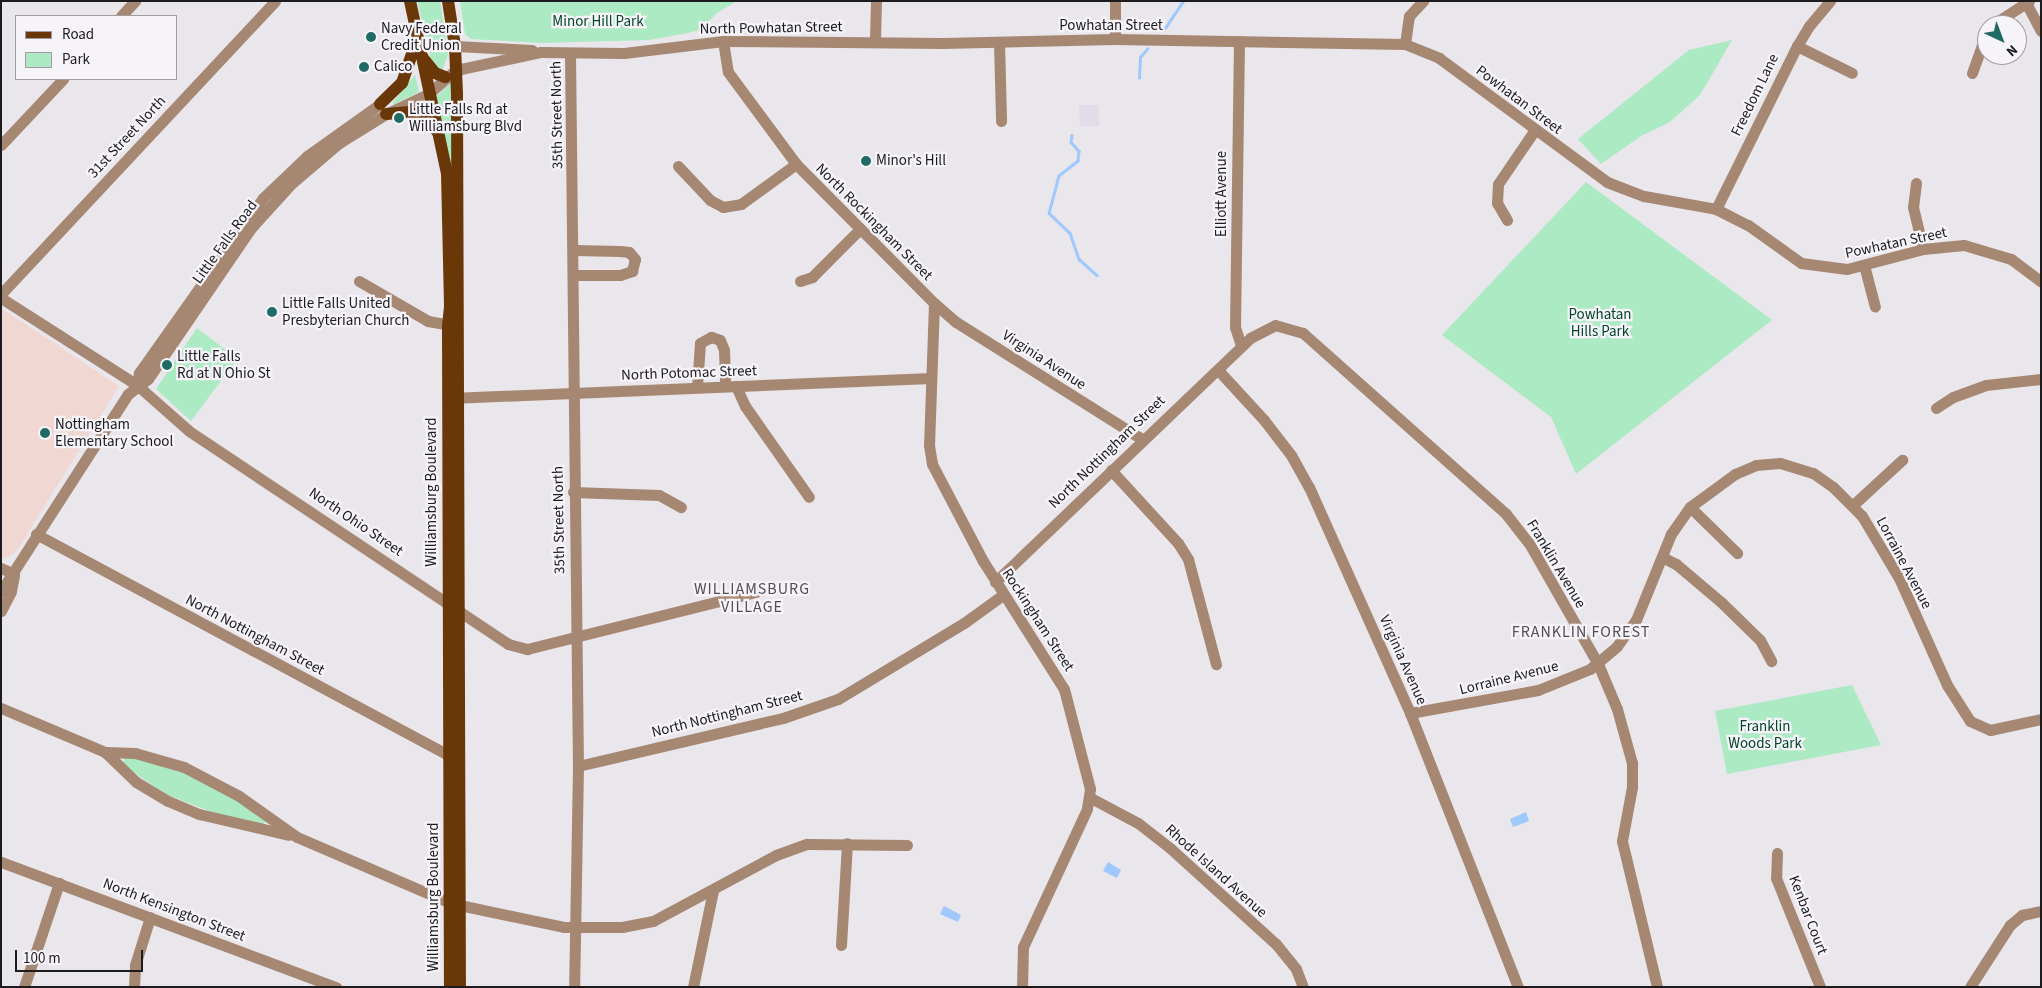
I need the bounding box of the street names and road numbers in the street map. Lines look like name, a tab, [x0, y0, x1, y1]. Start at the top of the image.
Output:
street label: Powhatan Street	[1059, 17, 1163, 35]
street label: North Powhatan Street	[699, 18, 843, 38]
street label: Freedom Lane	[1727, 51, 1783, 139]
street label: 35th Street North	[547, 61, 567, 169]
street label: Powhatan Street	[1472, 62, 1566, 138]
street label: 31st Street North	[84, 92, 170, 182]
street label: Elliott Avenue	[1213, 151, 1231, 237]
street label: North Rockingham Street	[812, 160, 936, 284]
street label: Little Falls Road	[189, 197, 261, 287]
street label: Powhatan Street	[1843, 223, 1949, 263]
street label: Virginia Avenue	[999, 326, 1089, 394]
street label: North Potomac Street	[621, 362, 757, 384]
street label: North Nottingham Street	[1045, 392, 1169, 512]
street label: Williamsburg Boulevard	[423, 417, 441, 567]
street label: 35th Street North	[549, 466, 569, 574]
street label: North Ohio Street	[305, 484, 407, 560]
street label: Lorraine Avenue	[1872, 514, 1936, 612]
street label: Franklin Avenue	[1523, 516, 1589, 612]
street label: Rockingham Street	[998, 565, 1078, 675]
street label: North Nottingham Street	[182, 591, 328, 679]
street label: Virginia Avenue	[1375, 612, 1431, 708]
street label: Lorraine Avenue	[1458, 657, 1560, 699]
street label: North Nottingham Street	[650, 687, 804, 741]
street label: Rhode Island Avenue	[1161, 820, 1271, 922]
street label: Williamsburg Boulevard	[425, 822, 443, 972]
street label: Kenbar Court	[1785, 873, 1831, 957]
street label: North Kensington Street	[100, 875, 248, 945]

